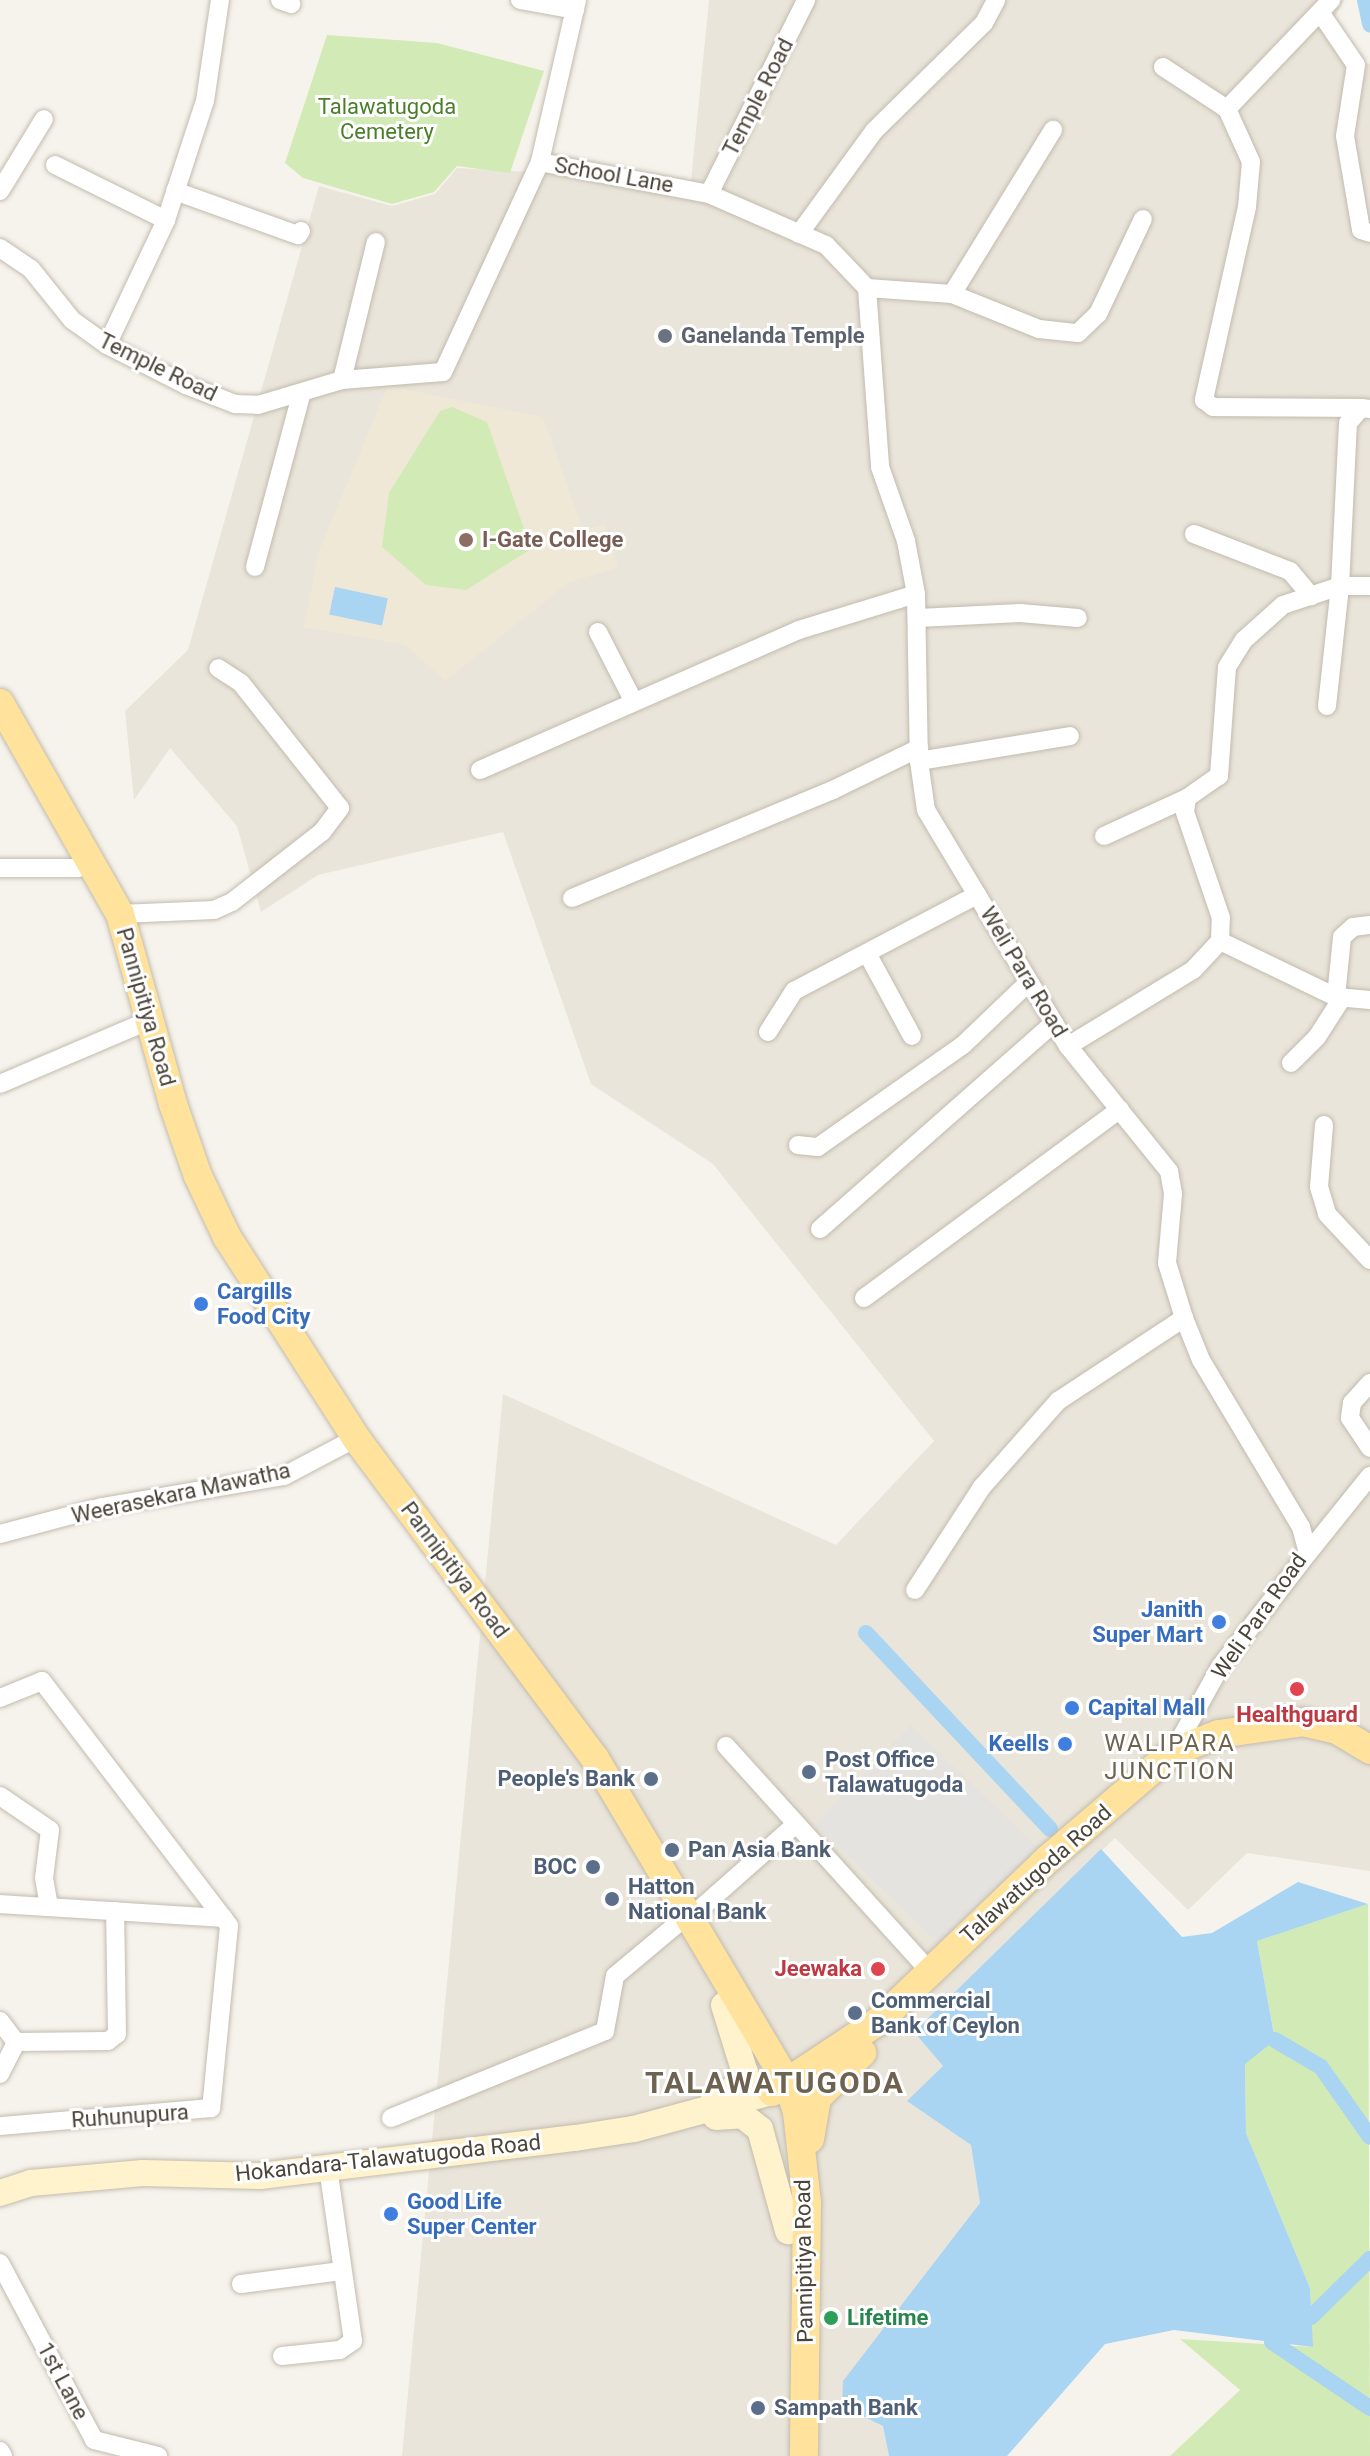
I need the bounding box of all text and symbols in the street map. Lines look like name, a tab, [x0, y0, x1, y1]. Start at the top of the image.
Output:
street label: Temple Road	[717, 34, 799, 160]
park label: Talawatugoda Cemetery	[318, 93, 456, 144]
street label: School Lane	[553, 152, 675, 198]
place label: Ganelanda Temple	[681, 323, 865, 349]
street label: Temple Road	[95, 327, 221, 407]
marker: Ganelanda Temple	[656, 327, 674, 345]
place label: I-Gate College	[482, 527, 623, 553]
marker: I-Gate College	[457, 531, 475, 549]
street label: Weli Para Road	[975, 902, 1073, 1042]
street label: Pannipitiya Road	[111, 925, 181, 1089]
place label: Cargills Food City	[217, 1278, 310, 1330]
marker: Cargills Food City	[192, 1295, 210, 1313]
street label: Weerasekara Mawatha	[69, 1457, 293, 1529]
street label: Pannipitiya Road	[395, 1497, 515, 1643]
street label: Weli Para Road	[1206, 1548, 1312, 1684]
place label: Janith Super Mart	[1092, 1596, 1203, 1648]
marker: Janith Super Mart	[1210, 1613, 1228, 1631]
marker: Healthguard	[1288, 1680, 1306, 1698]
place label: Capital Mall	[1088, 1695, 1206, 1721]
marker: Capital Mall	[1063, 1699, 1081, 1717]
place label: Healthguard	[1236, 1702, 1358, 1728]
district label: WALIPARA JUNCTION	[1104, 1730, 1236, 1786]
place label: Keells	[989, 1731, 1049, 1757]
marker: Keells	[1056, 1735, 1074, 1753]
place label: Post Office Talawatugoda	[825, 1746, 963, 1798]
marker: Post Office Talawatugoda	[800, 1763, 818, 1781]
place label: People's Bank	[497, 1766, 635, 1792]
marker: People's Bank	[642, 1770, 660, 1788]
street label: Talawatugoda Road	[955, 1799, 1117, 1949]
place label: Pan Asia Bank	[688, 1837, 831, 1863]
marker: Pan Asia Bank	[663, 1841, 681, 1859]
place label: BOC	[533, 1854, 577, 1880]
marker: BOC	[584, 1858, 602, 1876]
place label: Hatton National Bank	[628, 1873, 766, 1924]
marker: Hatton National Bank	[603, 1890, 621, 1908]
place label: Jeewaka	[774, 1956, 862, 1982]
marker: Jeewaka	[869, 1960, 887, 1978]
place label: Commercial Bank of Ceylon	[871, 1987, 1020, 2038]
marker: Commercial Bank of Ceylon	[846, 2004, 864, 2022]
district label: TALAWATUGODA	[645, 2065, 905, 2101]
street label: Ruhunupura	[70, 2099, 190, 2133]
street label: Hokandara-Talawatugoda Road	[234, 2129, 542, 2187]
street label: Pannipitiya Road	[789, 2179, 819, 2343]
place label: Good Life Super Center	[407, 2188, 537, 2240]
marker: Good Life Super Center	[382, 2205, 400, 2223]
place label: Lifetime	[847, 2305, 928, 2331]
marker: Lifetime	[822, 2309, 840, 2327]
street label: 1st Lane	[32, 2338, 94, 2424]
place label: Sampath Bank	[774, 2395, 918, 2421]
marker: Sampath Bank	[749, 2399, 767, 2417]

